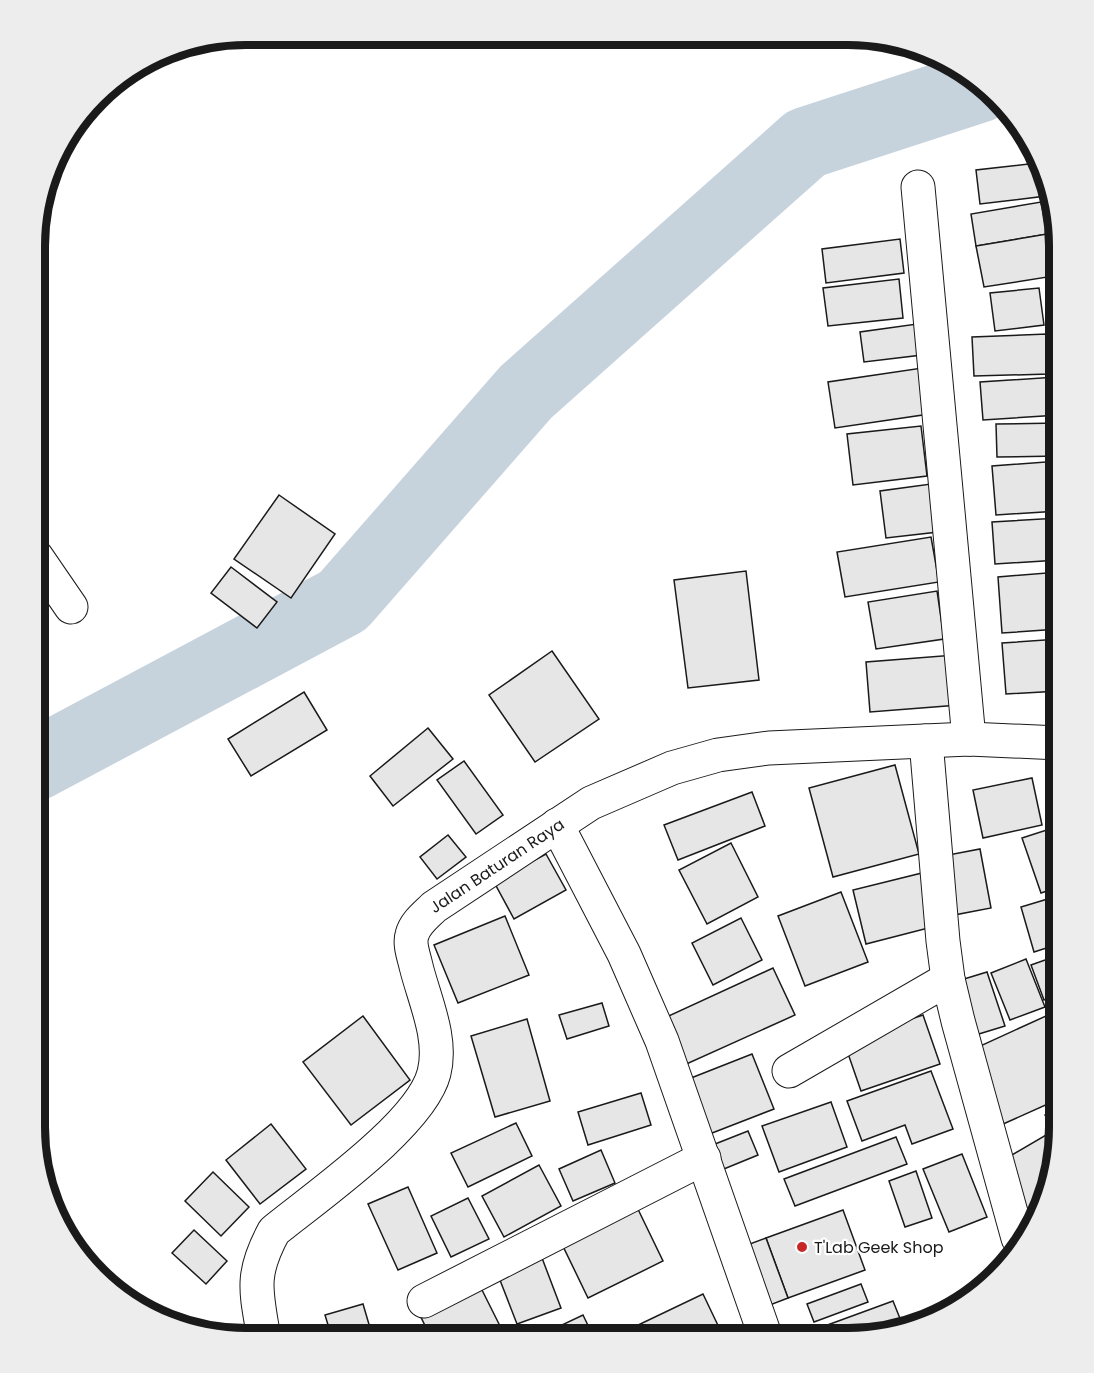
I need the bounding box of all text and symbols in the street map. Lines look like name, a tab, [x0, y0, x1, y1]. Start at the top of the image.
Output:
street label: Jalan Baturan Raya	[425, 812, 569, 918]
place label: T'Lab Geek Shop	[814, 1236, 944, 1259]
marker: T'Lab Geek Shop	[795, 1240, 809, 1254]

